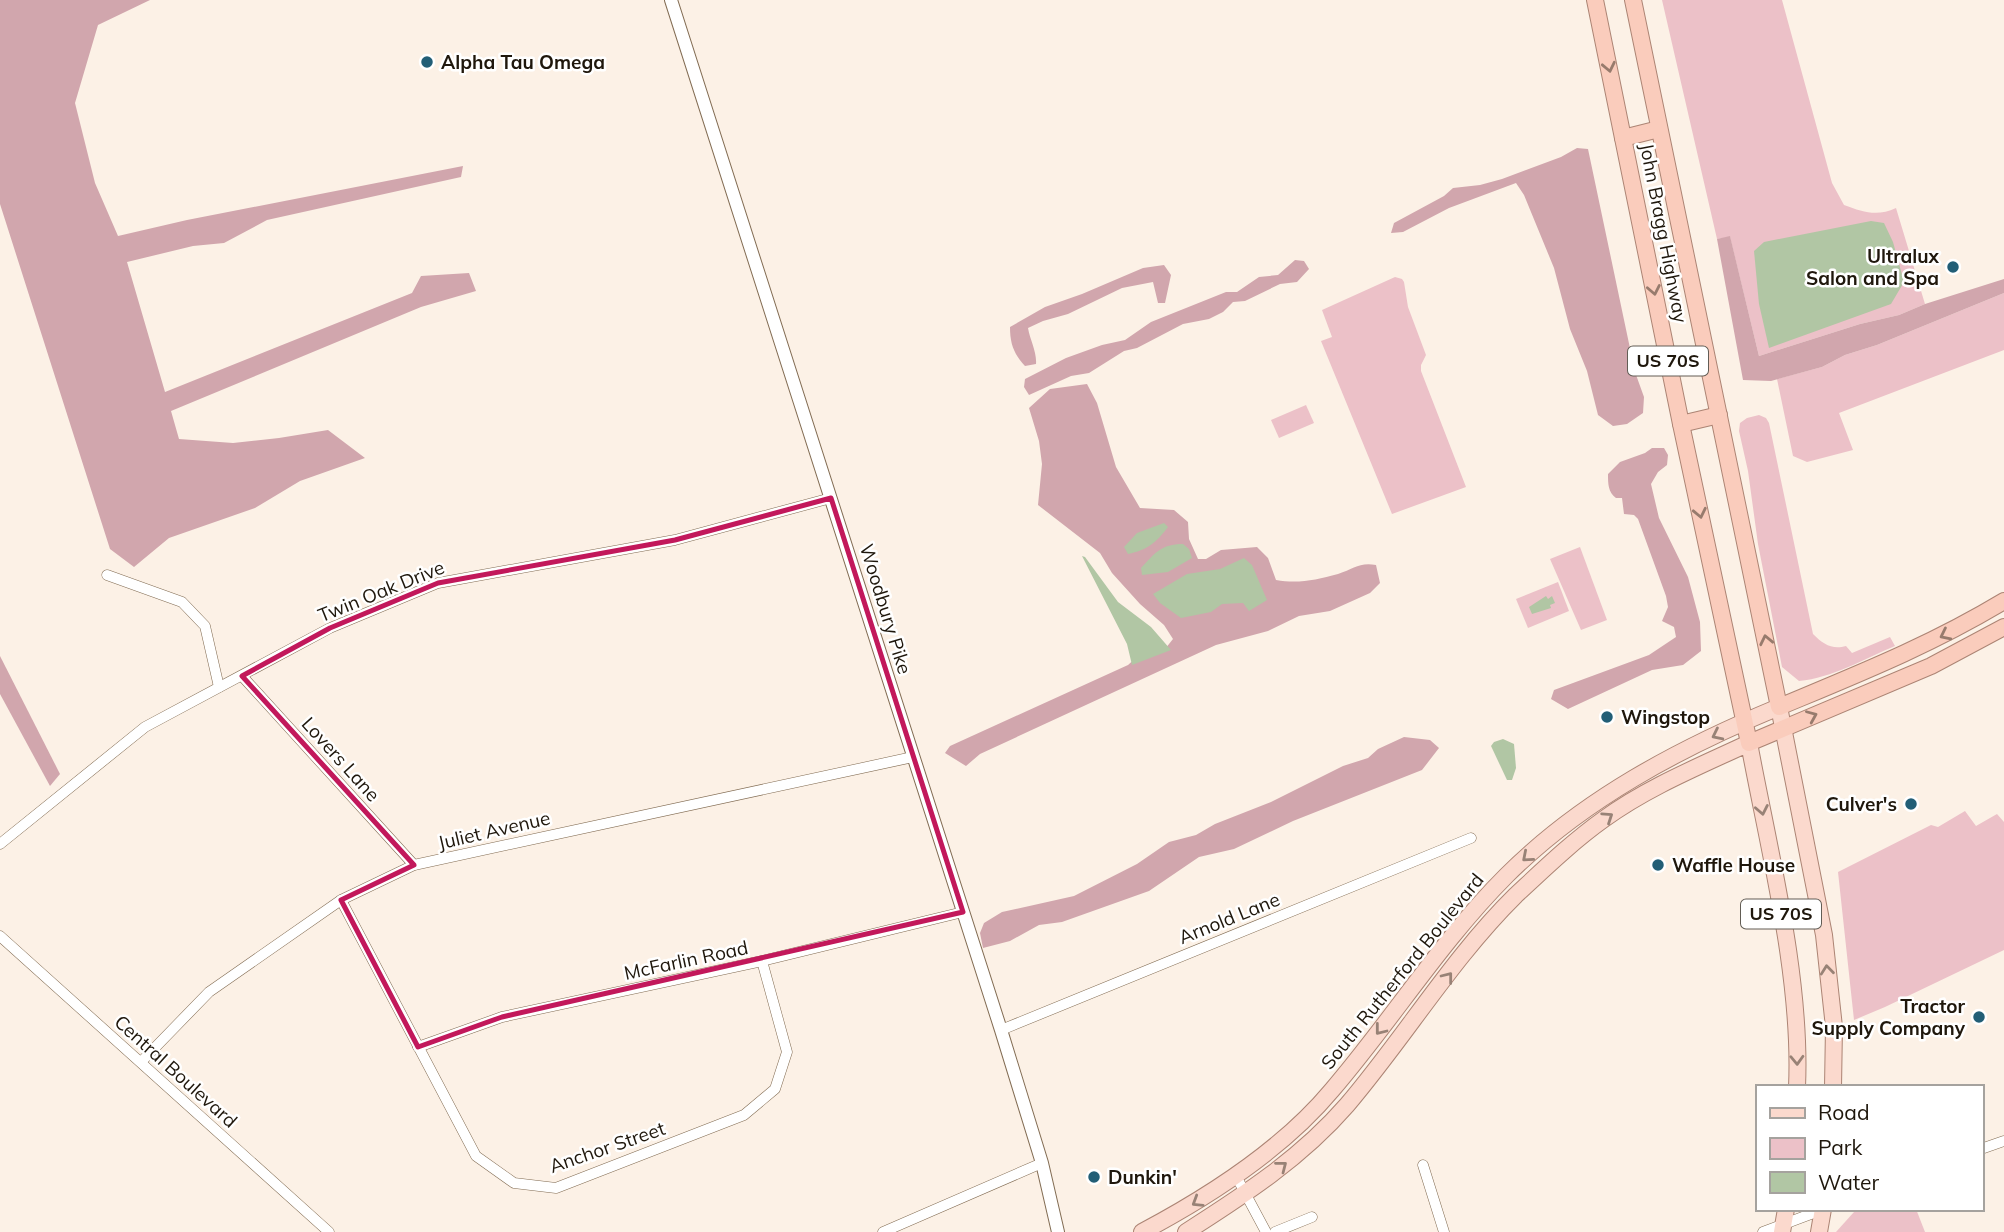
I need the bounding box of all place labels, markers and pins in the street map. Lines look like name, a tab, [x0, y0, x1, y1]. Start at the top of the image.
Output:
place label: Alpha Tau Omega	[441, 50, 605, 74]
marker: Alpha Tau Omega	[419, 54, 435, 70]
place label: Ultralux Salon and Spa	[1806, 244, 1940, 290]
marker: Ultralux Salon and Spa	[1945, 259, 1961, 275]
place label: Wingstop	[1621, 705, 1710, 729]
marker: Wingstop	[1599, 709, 1615, 725]
place label: Culver's	[1826, 792, 1897, 816]
marker: Culver's	[1903, 796, 1919, 812]
place label: Waffle House	[1672, 853, 1795, 877]
marker: Waffle House	[1650, 857, 1666, 873]
place label: Tractor Supply Company	[1811, 994, 1966, 1040]
marker: Tractor Supply Company	[1971, 1009, 1987, 1025]
place label: Dunkin'	[1108, 1165, 1177, 1189]
marker: Dunkin'	[1086, 1169, 1102, 1185]

